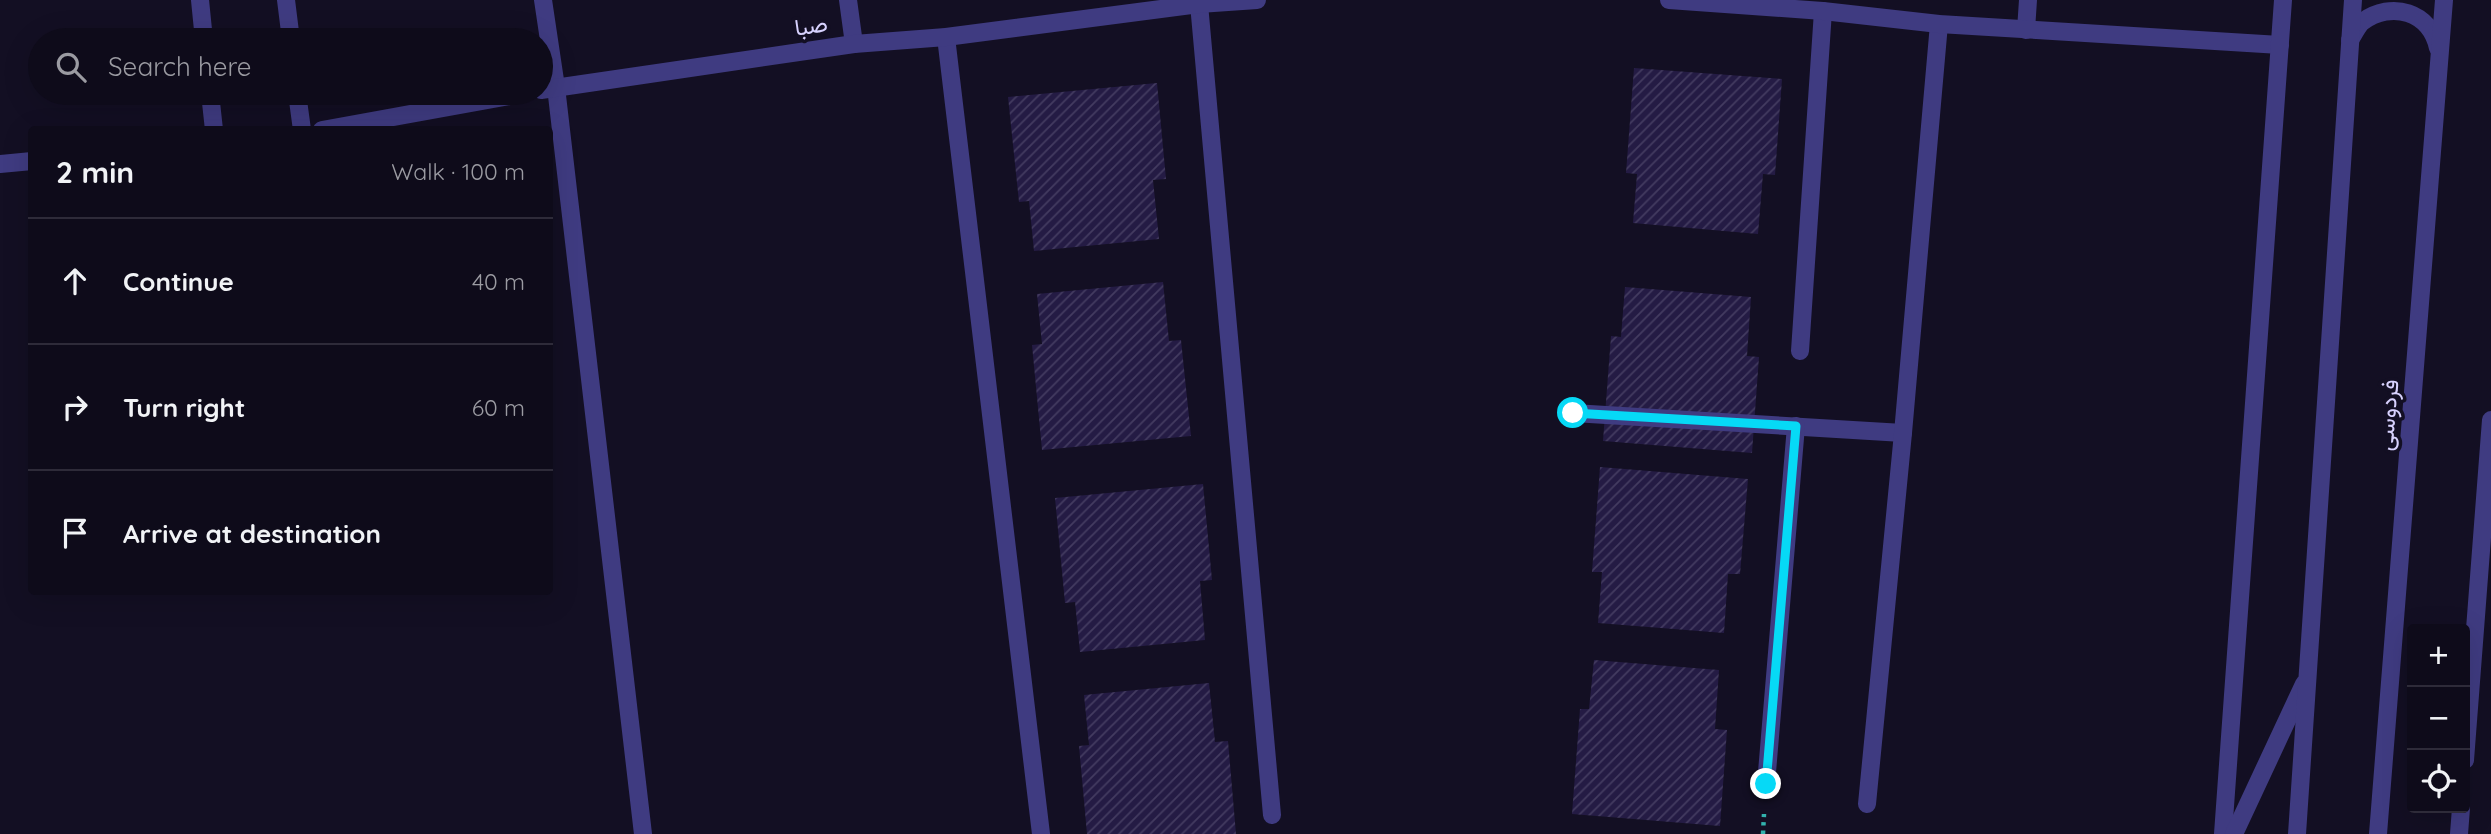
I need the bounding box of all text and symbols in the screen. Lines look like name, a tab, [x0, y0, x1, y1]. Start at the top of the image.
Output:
street label: صبا	[793, 8, 829, 42]
search box	[28, 28, 553, 105]
icon: search	[52, 48, 90, 86]
text: Search here	[108, 50, 252, 83]
text: 2 min	[56, 153, 134, 191]
text: Walk · 100 m	[391, 157, 525, 186]
icon: ahead	[56, 262, 94, 300]
text: Continue	[123, 265, 234, 298]
text: 40 m	[472, 267, 525, 296]
street label: فردوسی	[2369, 378, 2406, 452]
icon: right	[56, 388, 94, 426]
text: Turn right	[123, 391, 245, 424]
text: 60 m	[472, 393, 525, 422]
route start	[1557, 397, 1588, 428]
icon: arrive	[56, 514, 94, 552]
text: Arrive at destination	[123, 517, 381, 550]
map controls	[2407, 624, 2470, 813]
button: +	[2407, 624, 2470, 687]
button: −	[2407, 687, 2470, 750]
button: locate	[2407, 750, 2470, 813]
route end	[1750, 768, 1781, 799]

